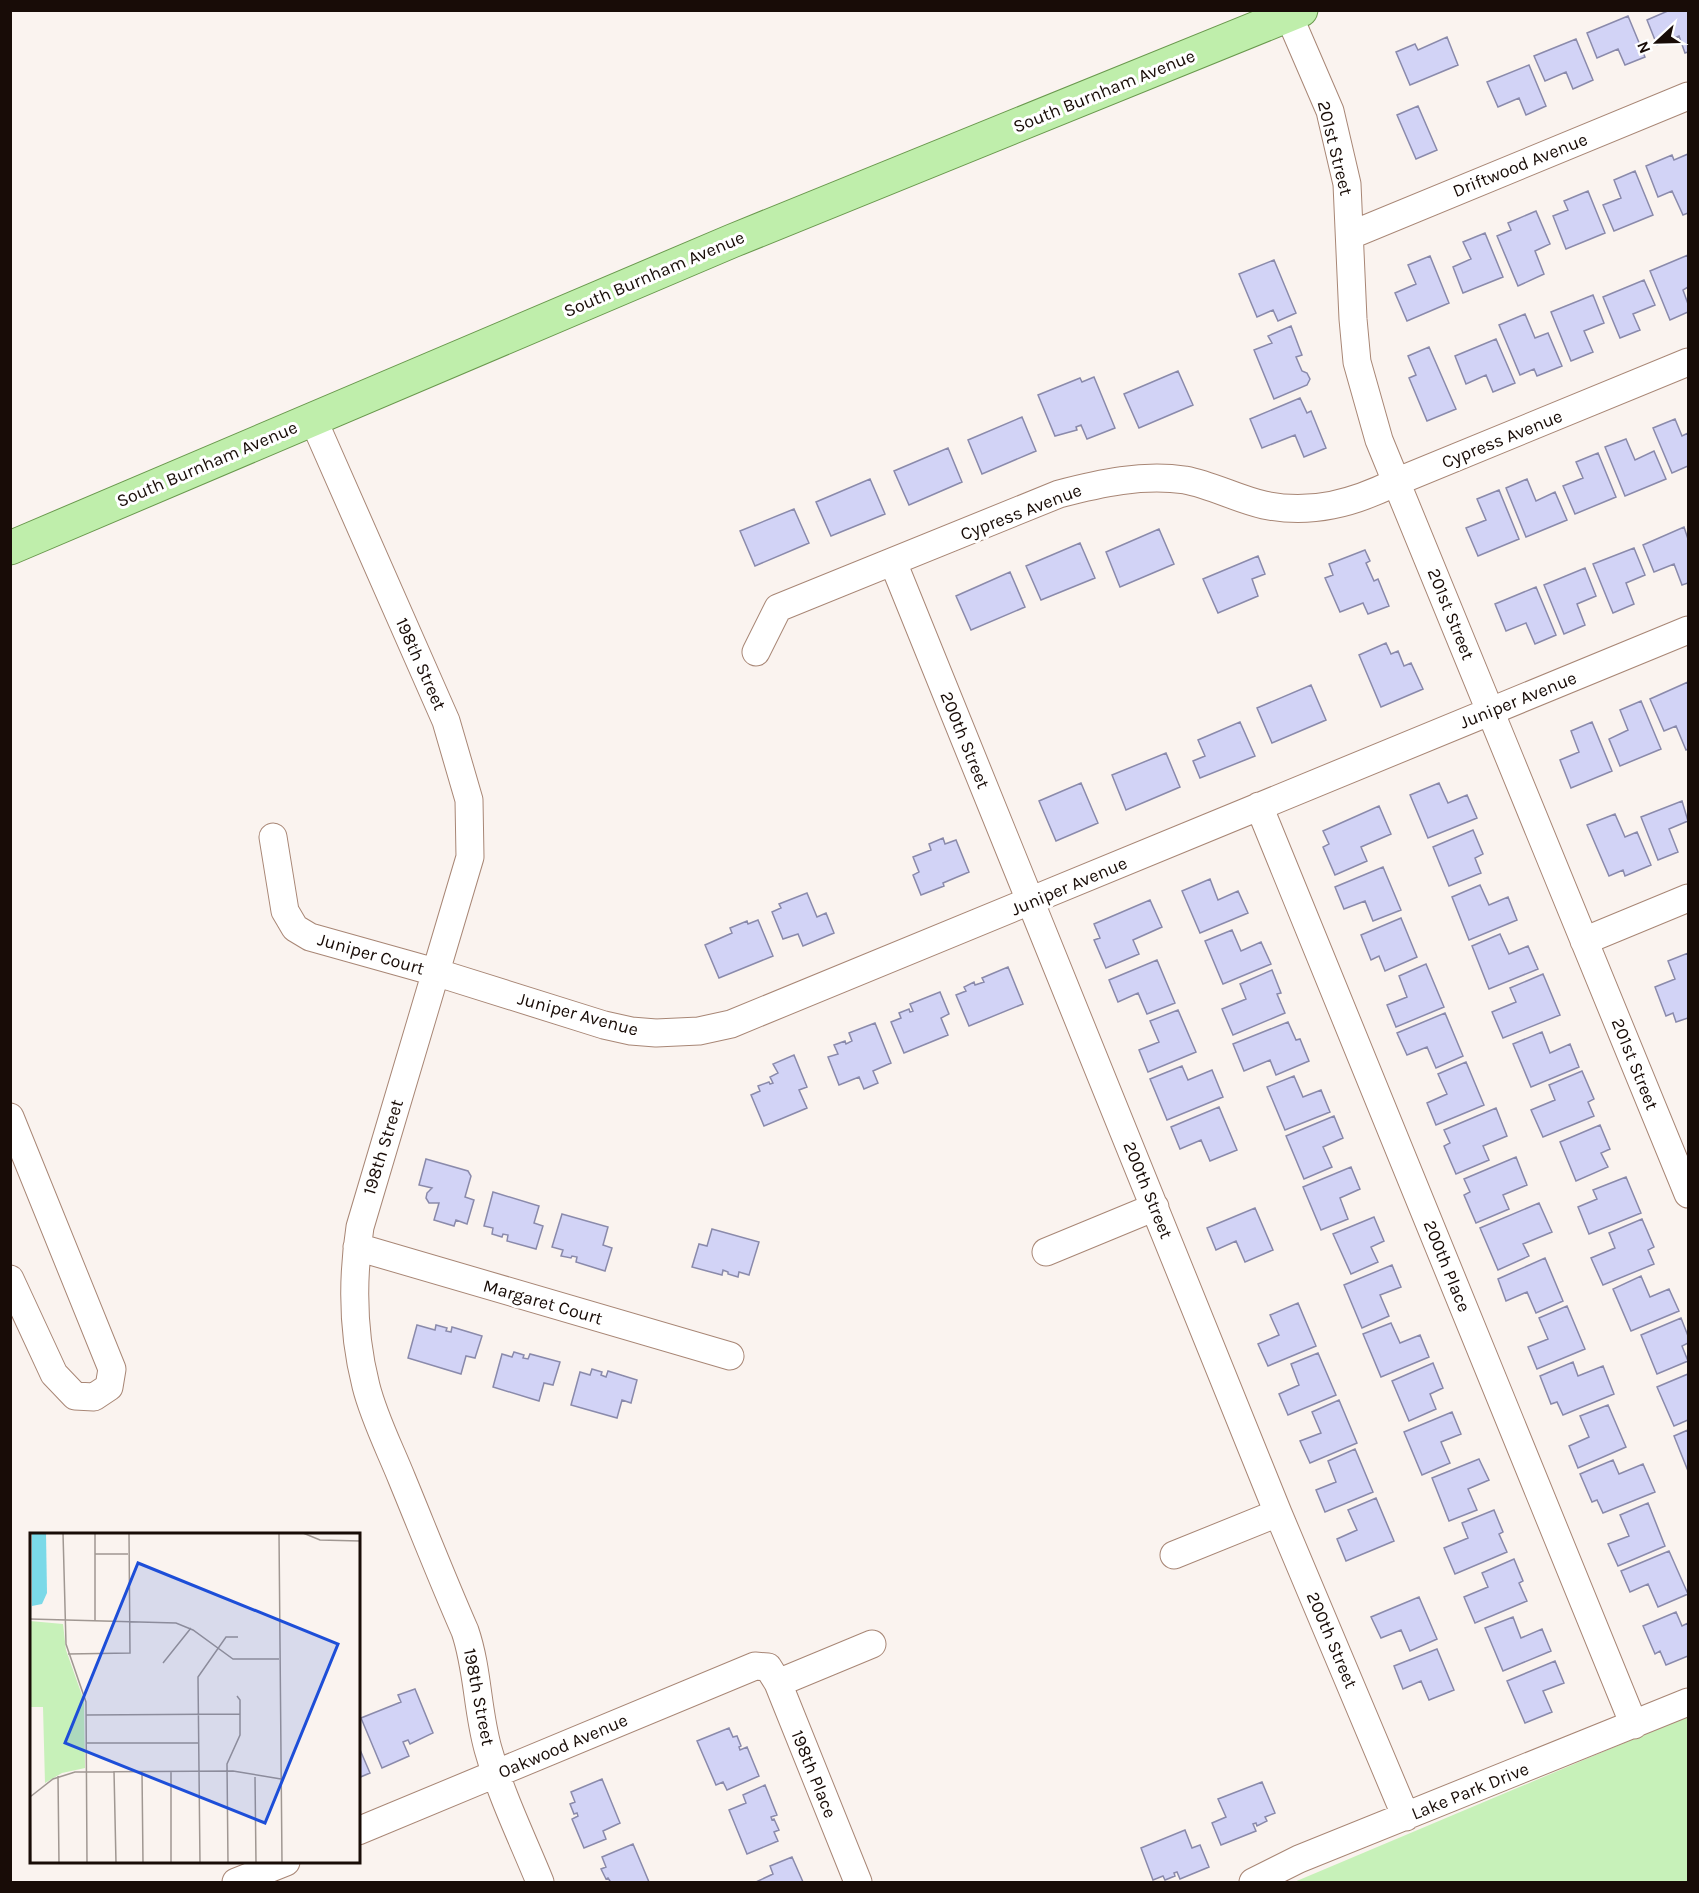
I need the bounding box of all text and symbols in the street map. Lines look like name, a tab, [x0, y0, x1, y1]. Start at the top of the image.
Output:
north arrow	[1627, 12, 1687, 72]
text: N	[1633, 39, 1655, 56]
street label: South Burnham Avenue	[1010, 44, 1198, 138]
street label: 201st Street	[1313, 98, 1357, 198]
street label: Driftwood Avenue	[1449, 128, 1591, 202]
street label: South Burnham Avenue	[560, 226, 748, 322]
street label: Cypress Avenue	[1438, 405, 1566, 473]
street label: South Burnham Avenue	[113, 416, 301, 512]
street label: Cypress Avenue	[957, 479, 1085, 545]
street label: 201st Street	[1423, 565, 1479, 663]
street label: 198th Street	[391, 614, 451, 714]
street label: Juniper Avenue	[1456, 667, 1580, 733]
street label: 200th Street	[935, 688, 995, 792]
street label: Juniper Avenue	[1008, 852, 1130, 920]
street label: Juniper Court	[315, 928, 427, 980]
street label: Juniper Avenue	[515, 987, 641, 1041]
street label: 201st Street	[1607, 1015, 1663, 1113]
street label: 198th Street	[358, 1096, 408, 1197]
street label: 200th Street	[1118, 1138, 1178, 1242]
street label: 200th Place	[1419, 1217, 1475, 1315]
street label: Margaret Court	[481, 1274, 606, 1330]
inset map	[30, 1533, 360, 1863]
street label: 200th Street	[1302, 1588, 1362, 1692]
street label: 198th Street	[459, 1646, 499, 1748]
street label: Oakwood Avenue	[495, 1709, 631, 1783]
street label: 198th Place	[786, 1727, 842, 1821]
street label: Lake Park Drive	[1408, 1757, 1532, 1825]

